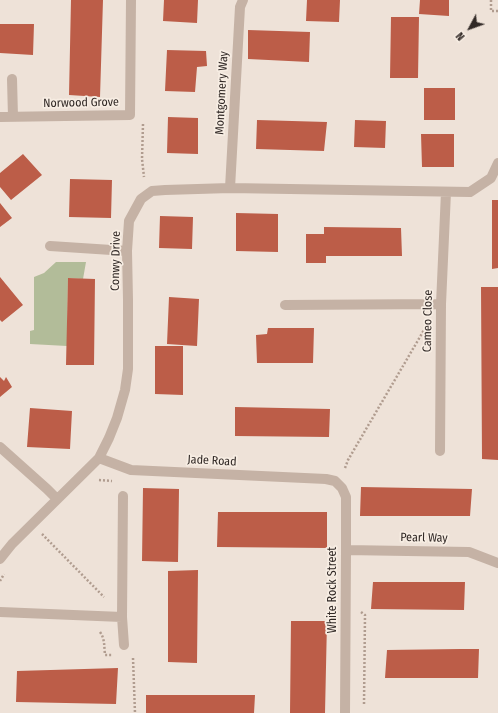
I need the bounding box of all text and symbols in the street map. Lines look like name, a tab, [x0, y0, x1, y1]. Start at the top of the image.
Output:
north arrow	[450, 8, 490, 48]
text: N	[453, 29, 468, 43]
street label: Montgomery Way	[213, 51, 231, 135]
street label: Norwood Grove	[43, 95, 119, 111]
street label: Conwy Drive	[108, 231, 124, 291]
street label: Cameo Close	[420, 290, 436, 352]
street label: Jade Road	[187, 453, 237, 469]
street label: Pearl Way	[400, 530, 448, 546]
street label: White Rock Street	[326, 547, 340, 633]

